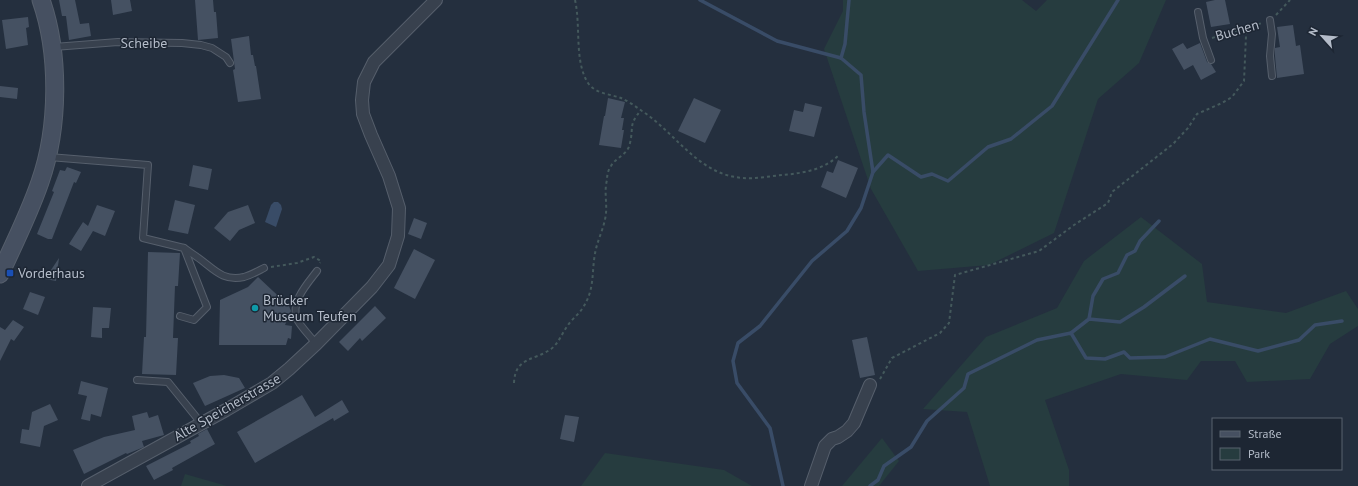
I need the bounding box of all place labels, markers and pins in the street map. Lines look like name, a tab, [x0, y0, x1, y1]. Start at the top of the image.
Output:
place label: Vorderhaus	[17, 264, 85, 282]
marker: Vorderhaus	[5, 268, 15, 278]
place label: Brücker Museum Teufen	[263, 291, 357, 325]
marker: Brücker Museum Teufen	[250, 303, 260, 313]

